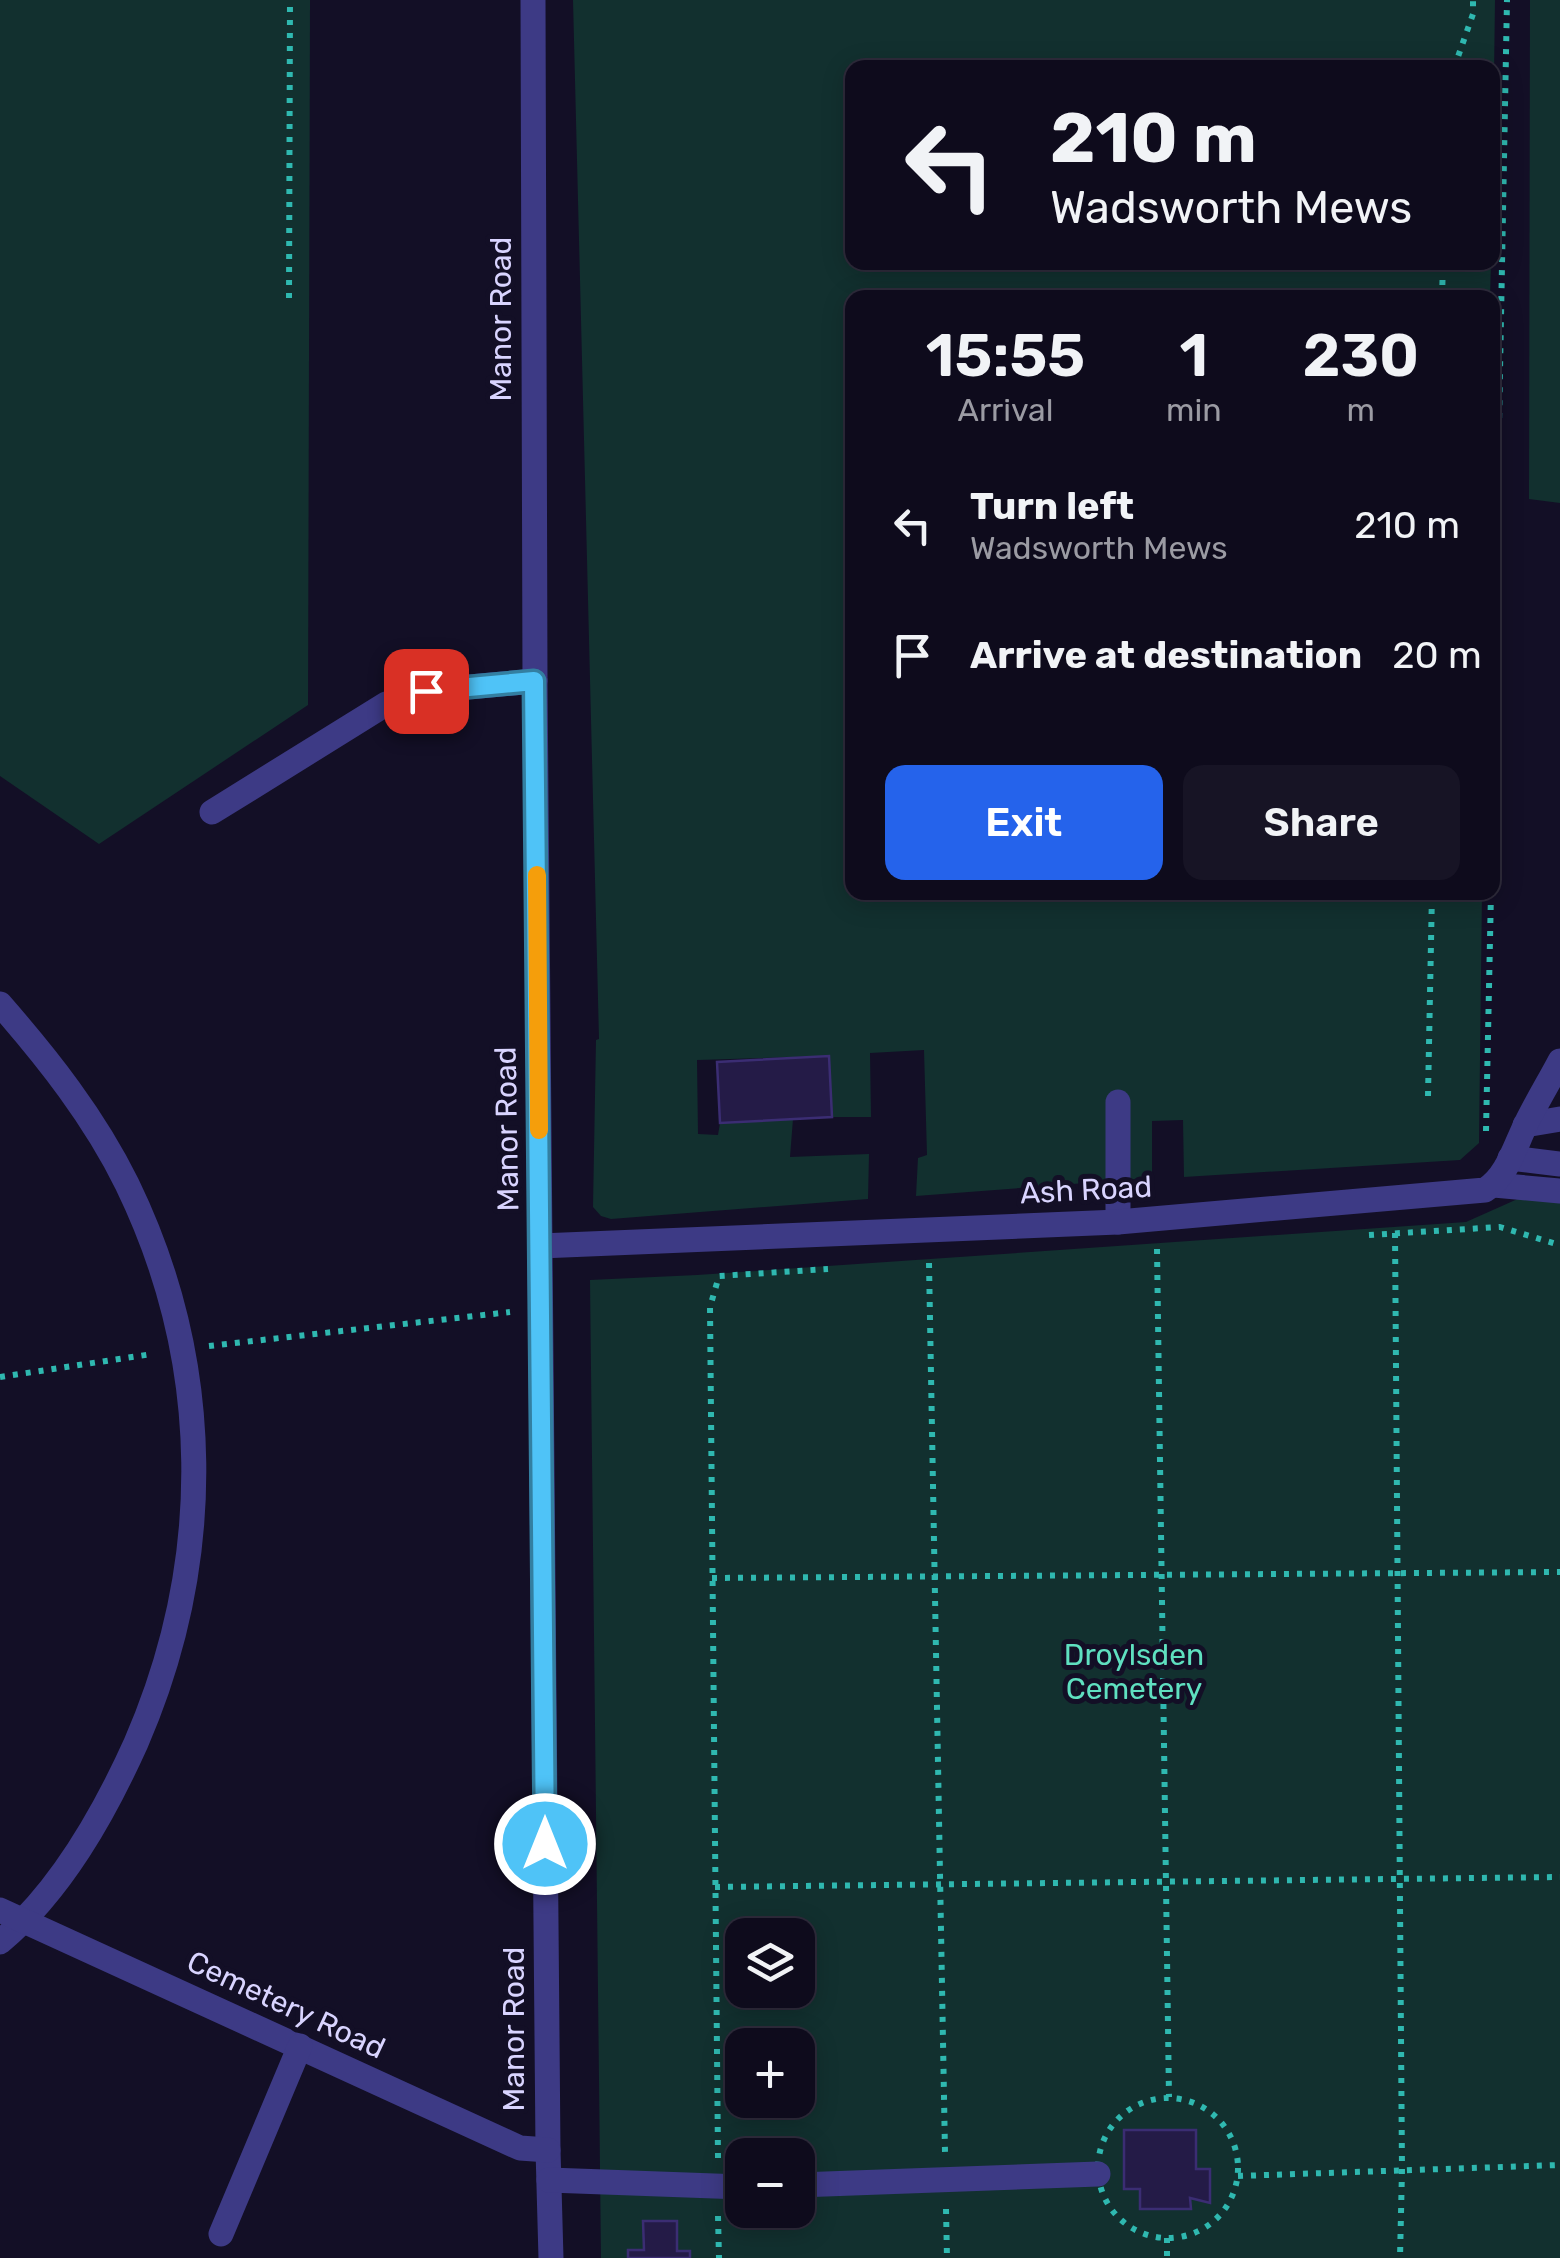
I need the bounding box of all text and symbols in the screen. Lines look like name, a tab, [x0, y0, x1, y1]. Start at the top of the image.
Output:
text: 210 m	[1050, 97, 1257, 180]
icon: left	[885, 100, 1015, 230]
text: Wadsworth Mews	[1050, 181, 1412, 234]
street label: Manor Road	[483, 237, 519, 401]
text: 15:55	[926, 320, 1085, 391]
text: 1	[1179, 320, 1208, 391]
text: 230	[1302, 320, 1419, 391]
text: Arrival	[958, 391, 1054, 429]
text: min	[1166, 391, 1222, 429]
text: m	[1347, 391, 1375, 429]
text: Turn left	[970, 483, 1134, 529]
icon: left	[885, 498, 940, 553]
text: 210 m	[1354, 502, 1460, 548]
text: Wadsworth Mews	[970, 529, 1228, 567]
icon: arrive	[885, 628, 940, 683]
text: Arrive at destination	[970, 632, 1362, 678]
text: 20 m	[1392, 632, 1482, 678]
pin	[384, 649, 469, 734]
icon: arrive	[399, 664, 454, 719]
button: Exit	[885, 765, 1163, 880]
button: Share	[1183, 765, 1460, 880]
street label: Manor Road	[488, 1046, 526, 1212]
street label: Ash Road	[1019, 1169, 1153, 1211]
park label: Droylsden Cemetery	[1064, 1637, 1204, 1707]
position arrow	[493, 1792, 597, 1896]
map controls	[725, 1918, 815, 2228]
button: layers	[725, 1918, 815, 2008]
street label: Cemetery Road	[181, 1943, 391, 2067]
street label: Manor Road	[496, 1947, 532, 2111]
button: +	[725, 2028, 815, 2118]
button: −	[725, 2138, 815, 2228]

